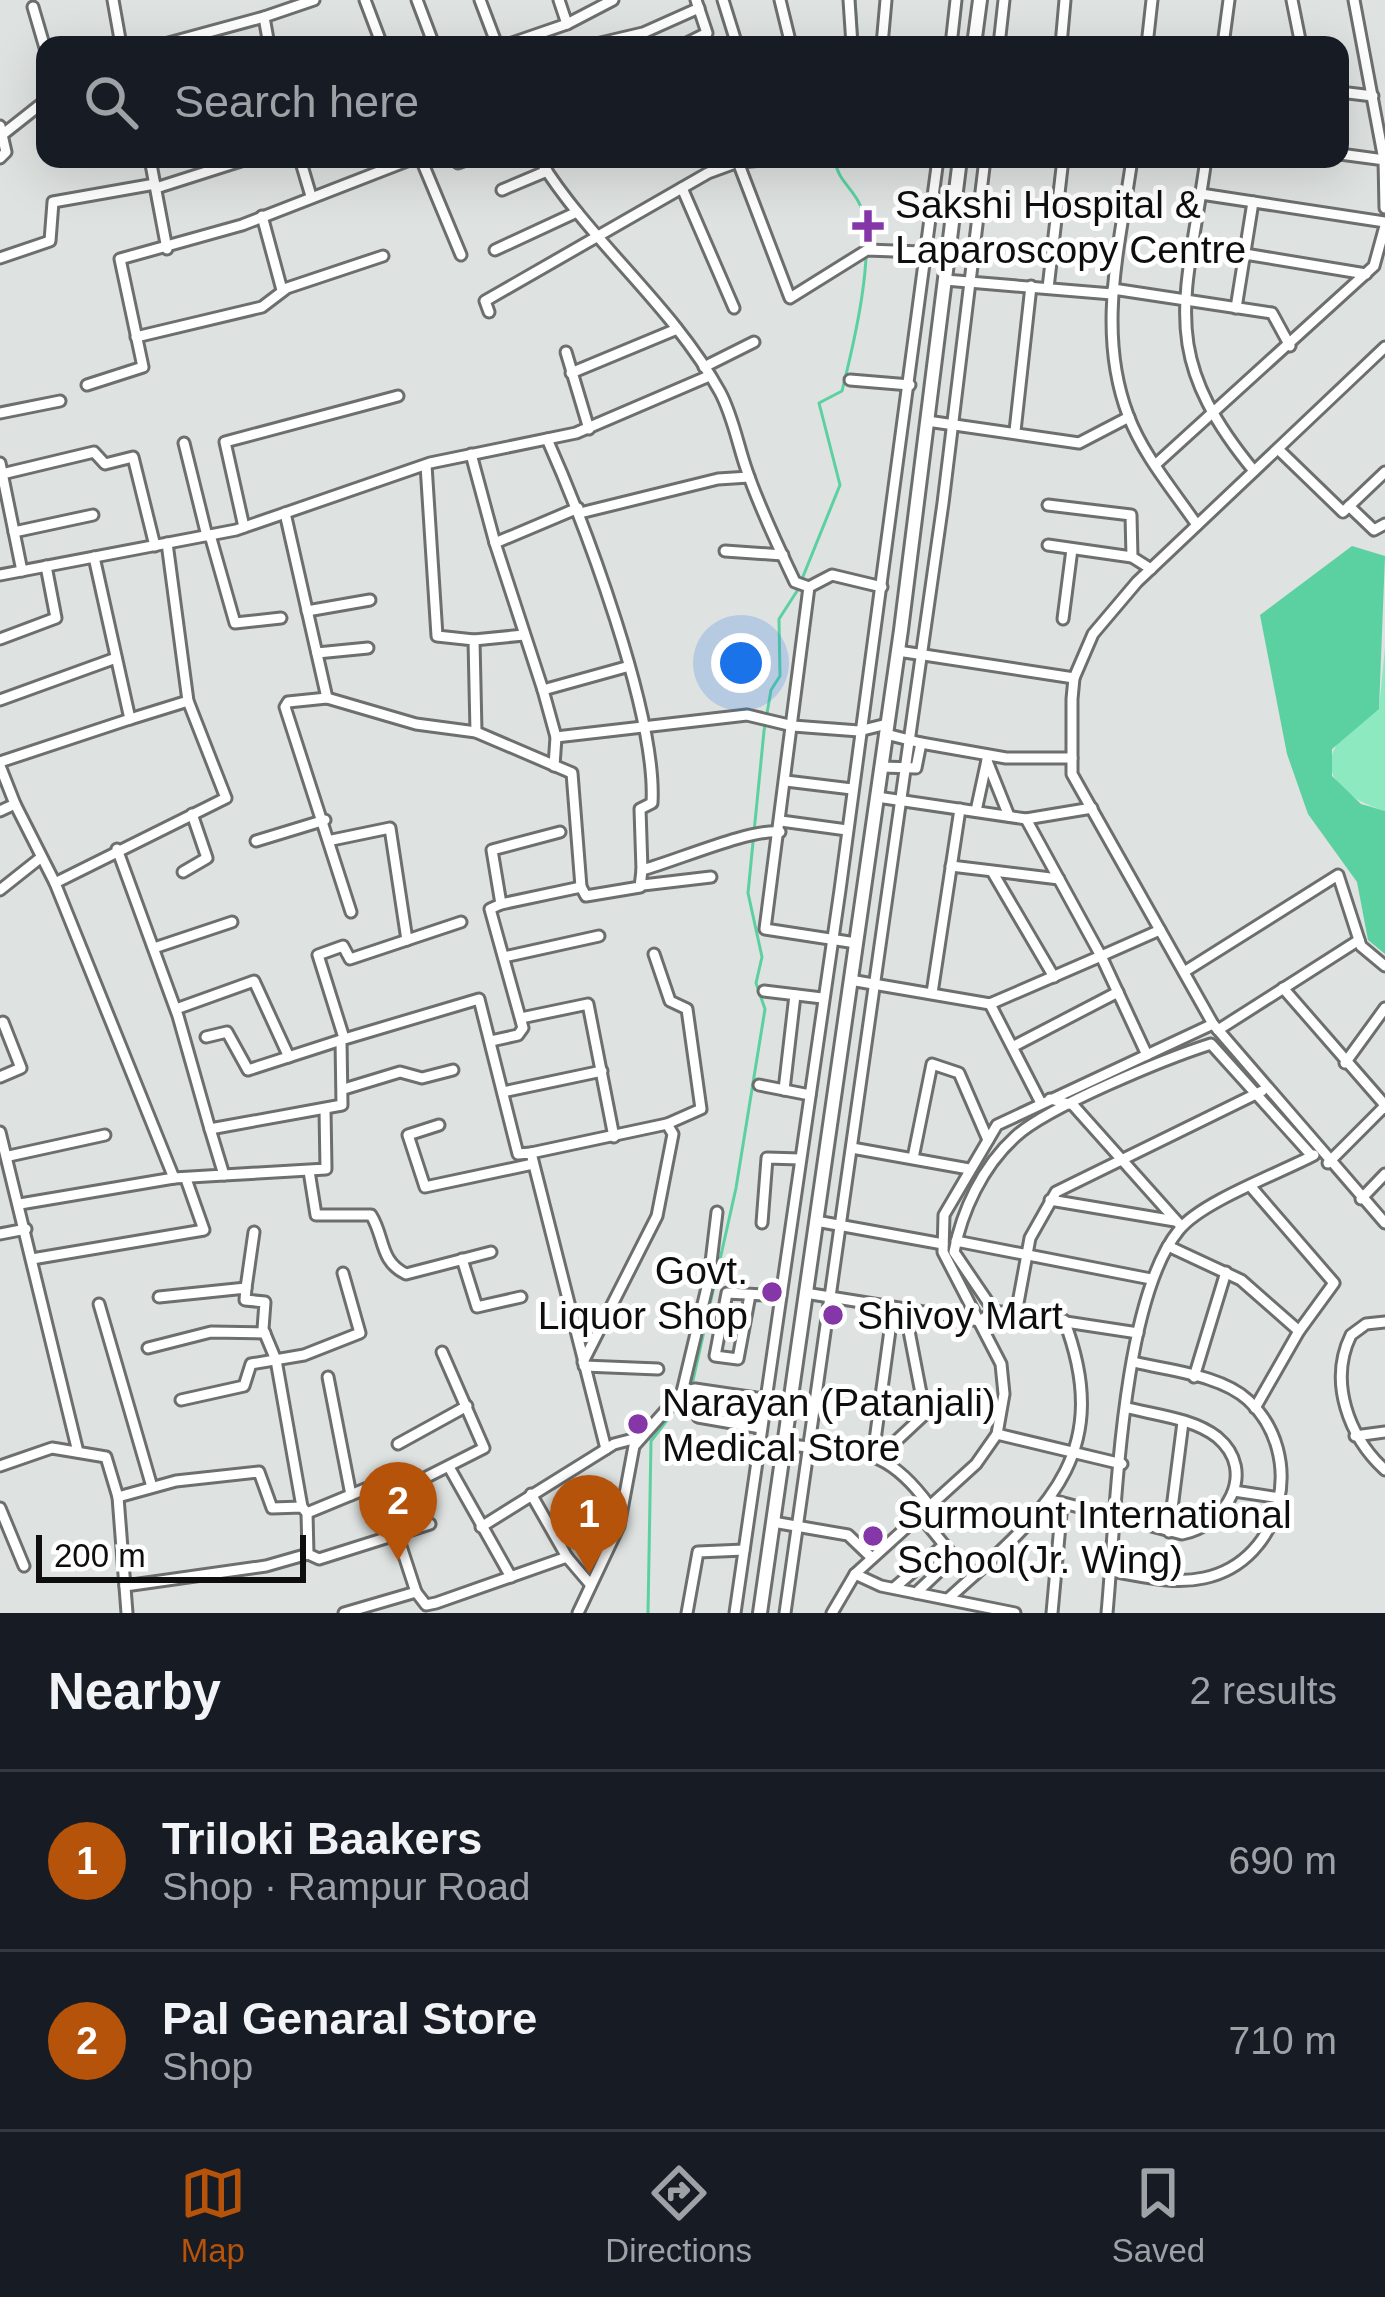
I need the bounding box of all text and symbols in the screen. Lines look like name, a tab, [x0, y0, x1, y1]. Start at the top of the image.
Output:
search box	[36, 36, 1349, 168]
icon: search	[78, 69, 144, 135]
text: Search here	[174, 76, 419, 127]
place label: Sakshi Hospital & Laparoscopy Centre	[895, 183, 1246, 271]
marker: Sakshi Hospital & Laparoscopy Centre	[852, 210, 884, 242]
your location	[711, 633, 771, 693]
place label: Govt. Liquor Shop	[538, 1249, 748, 1337]
marker: Govt. Liquor Shop	[759, 1279, 785, 1305]
place label: Shivoy Mart	[857, 1294, 1063, 1337]
marker: Shivoy Mart	[820, 1302, 846, 1328]
place label: Narayan (Patanjali) Medical Store	[662, 1381, 996, 1469]
marker: Narayan (Patanjali) Medical Store	[625, 1411, 651, 1437]
pin: 2	[359, 1462, 437, 1561]
pin: 1	[550, 1475, 628, 1574]
place label: Surmount International School(Jr. Wing)	[897, 1493, 1292, 1581]
marker: Surmount International School(Jr. Wing)	[860, 1523, 886, 1549]
scale bar	[36, 1529, 306, 1582]
text: 200 m	[54, 1537, 146, 1574]
text: Nearby	[48, 1663, 221, 1720]
text: 2 results	[1190, 1669, 1337, 1712]
text: Triloki Baakers	[162, 1813, 482, 1864]
text: 1	[76, 1839, 98, 1882]
text: 690 m	[1229, 1839, 1337, 1882]
text: Shop · Rampur Road	[162, 1865, 531, 1908]
text: Pal Genaral Store	[162, 1993, 537, 2044]
text: 2	[76, 2019, 98, 2062]
text: 710 m	[1229, 2019, 1337, 2062]
text: Shop	[162, 2045, 253, 2088]
tab: Map	[180, 2160, 246, 2270]
tab: Directions	[605, 2160, 752, 2270]
tab: Saved	[1112, 2160, 1205, 2270]

